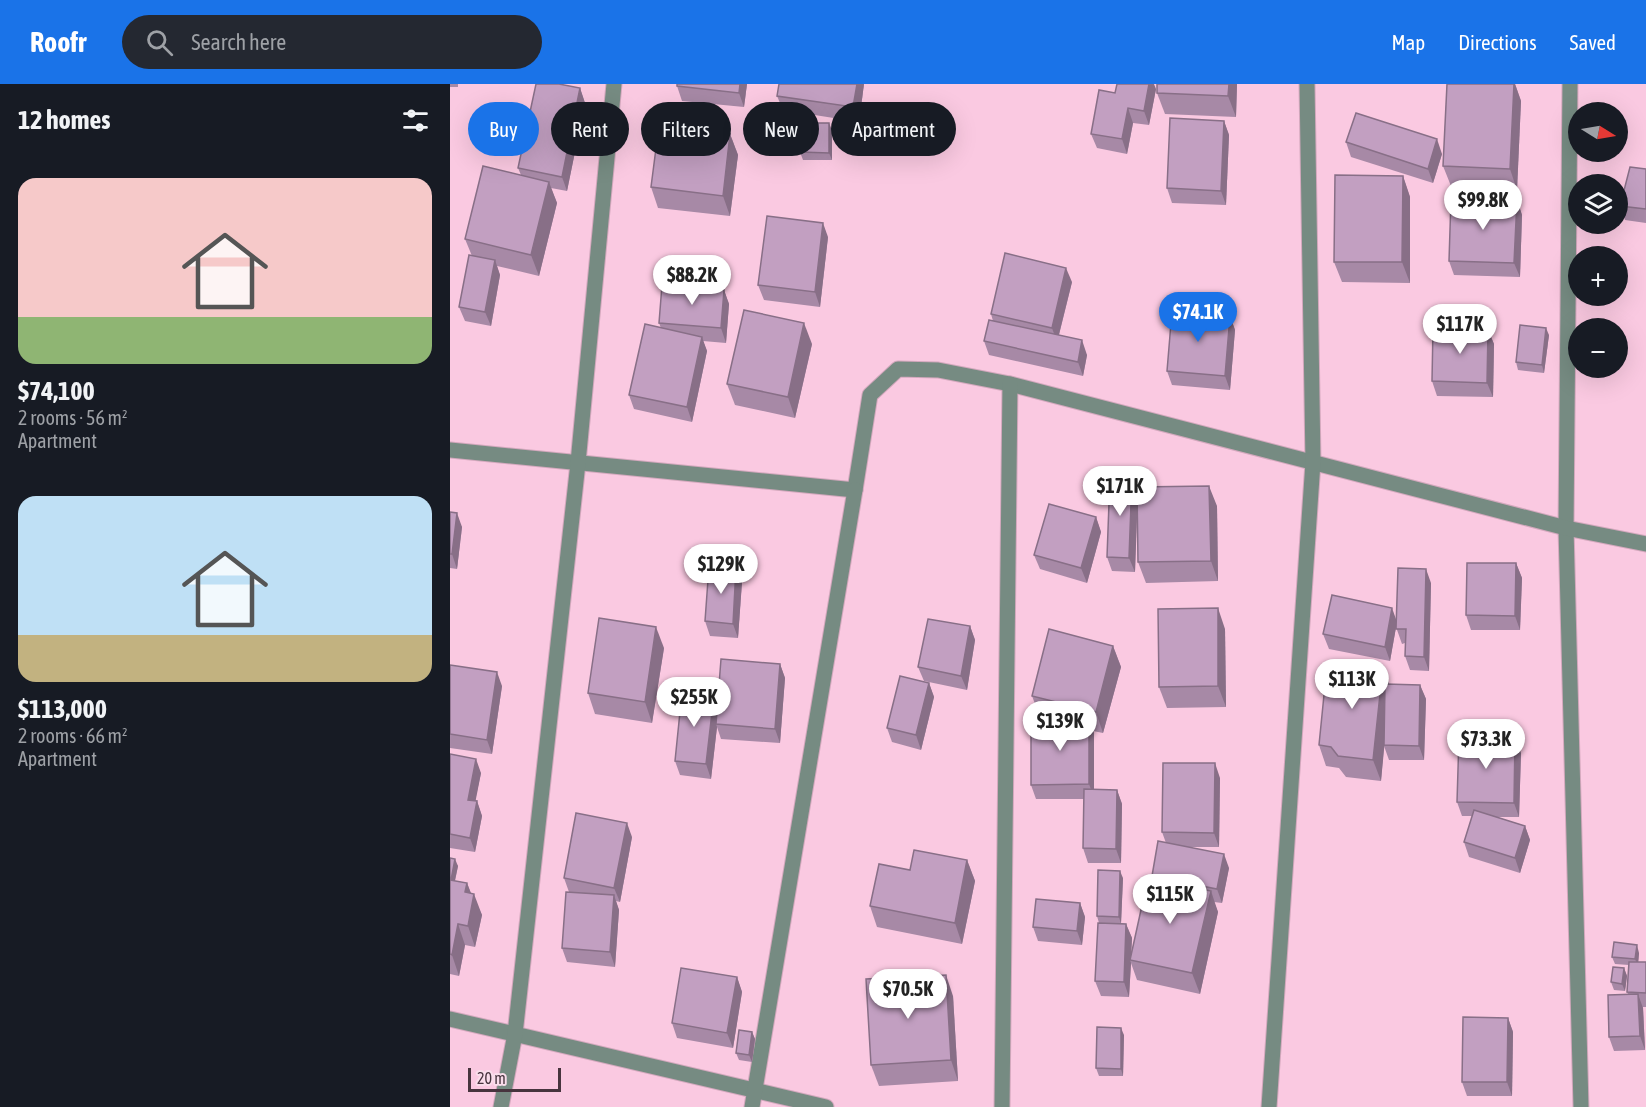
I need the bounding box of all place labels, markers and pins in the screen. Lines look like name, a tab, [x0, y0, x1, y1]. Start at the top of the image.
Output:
pin: $99.8K	[1434, 180, 1532, 231]
pin: $88.2K	[643, 255, 741, 306]
pin: $74.1K	[1149, 292, 1247, 343]
pin: $117K	[1418, 304, 1502, 355]
pin: $171K	[1078, 466, 1162, 517]
pin: $129K	[679, 544, 763, 595]
pin: $113K	[1310, 659, 1394, 710]
pin: $255K	[652, 677, 736, 728]
pin: $139K	[1018, 701, 1102, 752]
pin: $73.3K	[1437, 719, 1535, 770]
pin: $115K	[1128, 874, 1212, 925]
pin: $70.5K	[859, 969, 957, 1020]

